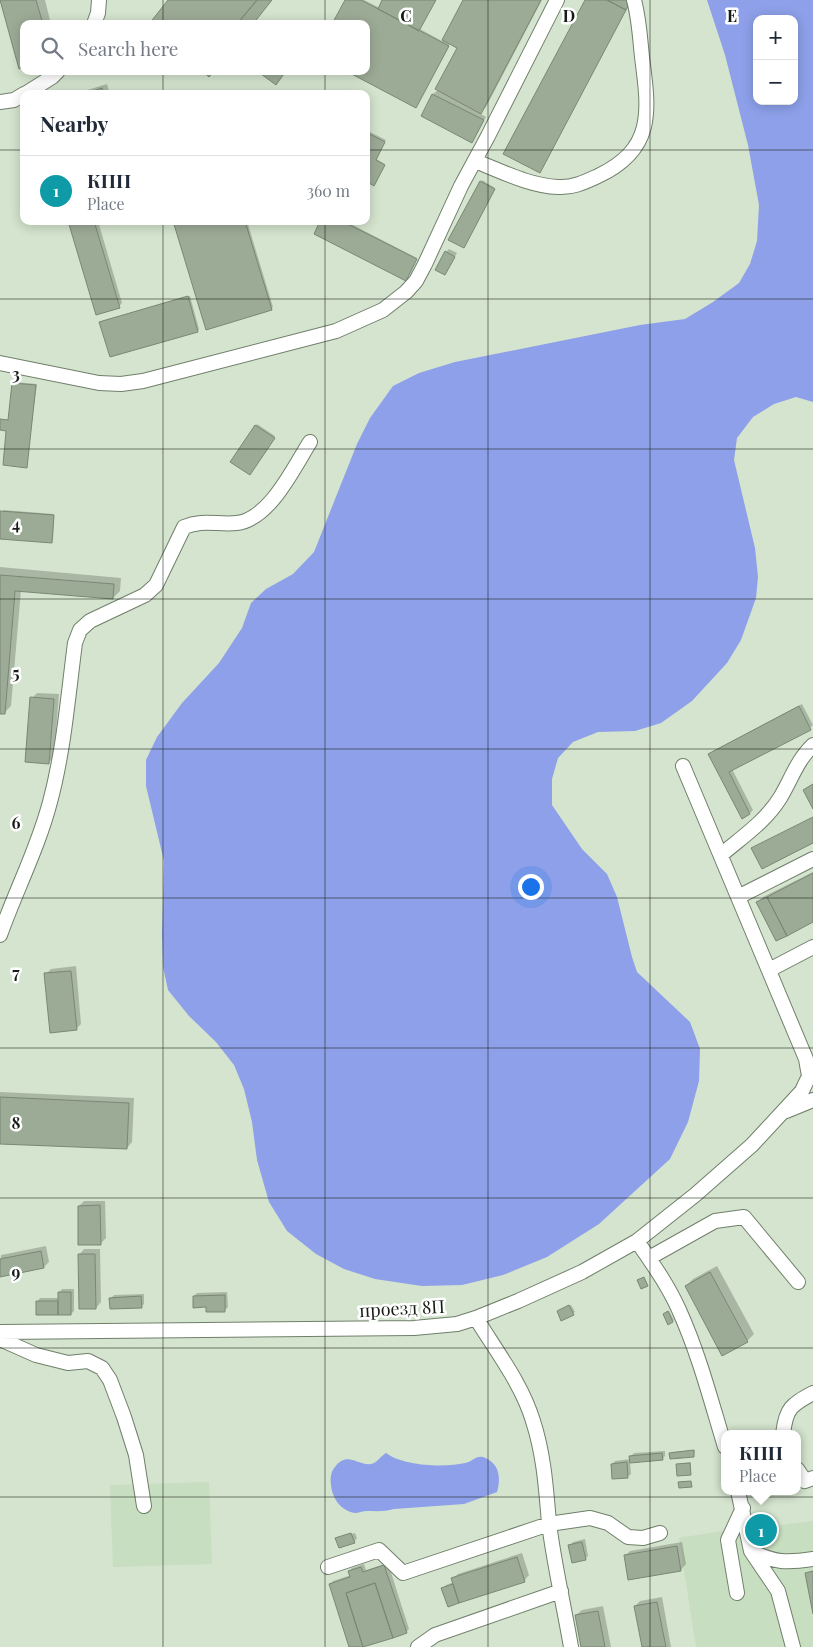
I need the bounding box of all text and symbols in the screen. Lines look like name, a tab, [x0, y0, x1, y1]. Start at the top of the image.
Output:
text: C	[400, 5, 412, 26]
text: D	[563, 5, 575, 26]
text: E	[727, 5, 737, 26]
map controls	[753, 15, 798, 105]
button: +	[753, 15, 798, 60]
search box	[20, 20, 370, 75]
icon: search	[38, 34, 66, 62]
text: Search here	[78, 35, 178, 61]
button: −	[753, 60, 798, 105]
text: Nearby	[40, 109, 109, 137]
text: КПП	[87, 167, 131, 193]
text: 1	[53, 180, 59, 201]
text: 360 m	[307, 180, 350, 201]
text: Place	[87, 193, 125, 214]
text: 3	[12, 363, 20, 384]
text: 4	[12, 513, 20, 534]
text: 5	[12, 662, 20, 683]
text: 6	[12, 812, 21, 833]
your location	[518, 874, 544, 900]
text: 7	[12, 962, 20, 983]
text: 8	[12, 1112, 21, 1133]
text: 9	[12, 1261, 21, 1282]
street label: проезд 8П	[359, 1294, 445, 1322]
popup	[721, 1430, 801, 1495]
text: КПП	[739, 1439, 783, 1465]
text: Place	[739, 1465, 777, 1486]
pin: 1	[745, 1511, 777, 1549]

